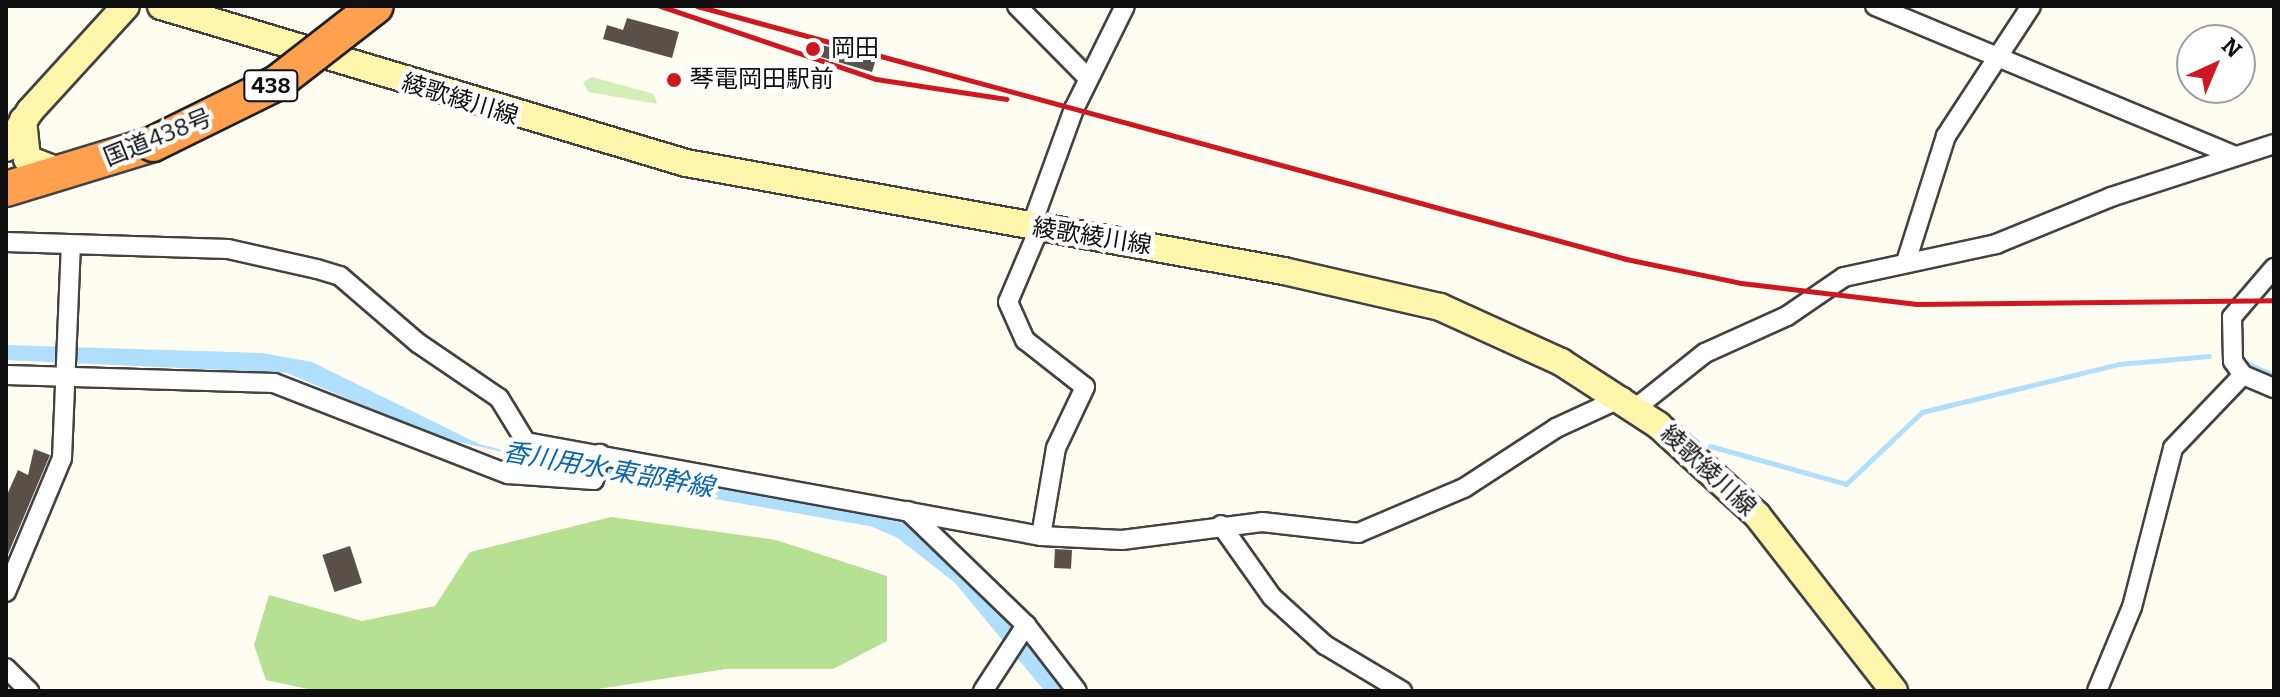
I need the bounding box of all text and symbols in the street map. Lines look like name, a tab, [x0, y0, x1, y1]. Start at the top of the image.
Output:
north arrow	[2176, 24, 2256, 104]
text: N	[2216, 32, 2247, 63]
place label: 岡田	[831, 35, 879, 63]
marker: 岡田	[802, 38, 824, 60]
place label: 琴電岡田駅前	[690, 66, 834, 94]
road number: 438	[243, 68, 299, 104]
street label: 綾歌綾川線	[398, 69, 522, 131]
marker: 琴電岡田駅前	[665, 71, 683, 89]
street label: 国道438号	[100, 103, 216, 173]
street label: 綾歌綾川線	[1030, 213, 1154, 261]
street label: 綾歌綾川線	[1654, 420, 1762, 522]
water label: 香川用水 東部幹線	[500, 436, 716, 504]

